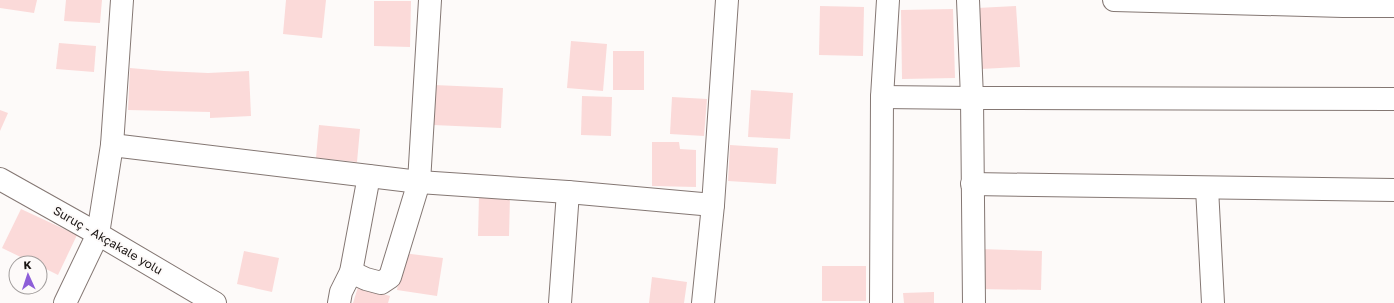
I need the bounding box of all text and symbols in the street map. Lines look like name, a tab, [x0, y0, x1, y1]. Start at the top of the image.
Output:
street label: Suruç - Akçakale yolu	[51, 203, 165, 277]
north arrow	[8, 255, 48, 295]
text: K	[23, 258, 32, 271]

